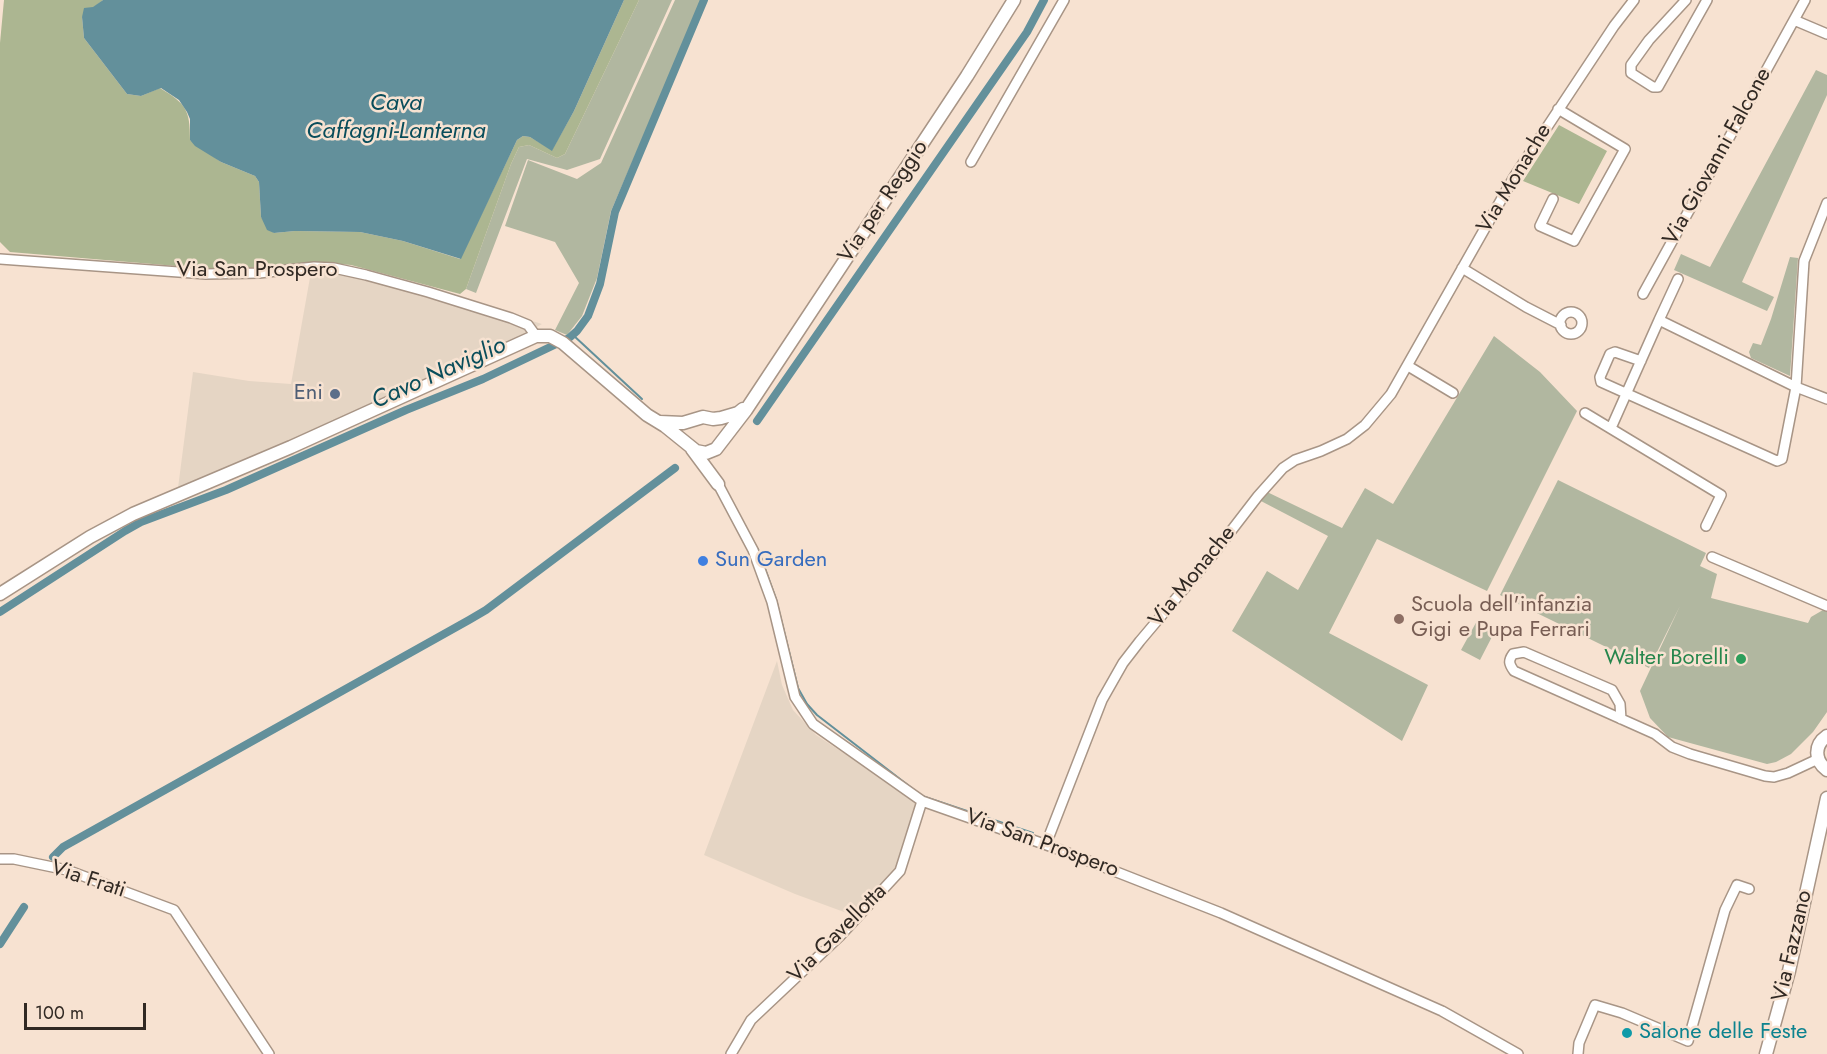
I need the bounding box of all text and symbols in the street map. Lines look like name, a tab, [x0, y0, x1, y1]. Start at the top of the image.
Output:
street label: Via Giovanni Falcone	[1658, 64, 1778, 250]
water label: Cava Caffagni-Lanterna	[306, 90, 486, 146]
street label: Via Monache	[1472, 120, 1558, 238]
street label: Via per Reggio	[833, 136, 935, 268]
street label: Via San Prospero	[176, 258, 338, 284]
water label: Cavo Naviglio	[367, 332, 511, 416]
place label: Eni	[294, 381, 323, 407]
marker: Eni	[328, 387, 342, 401]
street label: Via Monache	[1144, 521, 1242, 633]
place label: Sun Garden	[715, 548, 827, 574]
marker: Sun Garden	[696, 554, 710, 568]
place label: Scuola dell'infanzia Gigi e Pupa Ferrari	[1411, 593, 1592, 644]
marker: Scuola dell'infanzia Gigi e Pupa Ferrari	[1392, 612, 1406, 626]
place label: Walter Borelli	[1604, 646, 1729, 672]
marker: Walter Borelli	[1734, 652, 1748, 666]
street label: Via San Prospero	[962, 804, 1122, 884]
street label: Via Frati	[47, 856, 129, 904]
street label: Via Gavellotta	[783, 879, 893, 989]
street label: Via Fazzano	[1767, 888, 1819, 1004]
scale bar	[27, 991, 148, 1029]
text: 100 m	[35, 1000, 84, 1026]
place label: Salone delle Feste	[1639, 1020, 1807, 1046]
marker: Salone delle Feste	[1620, 1026, 1634, 1040]

